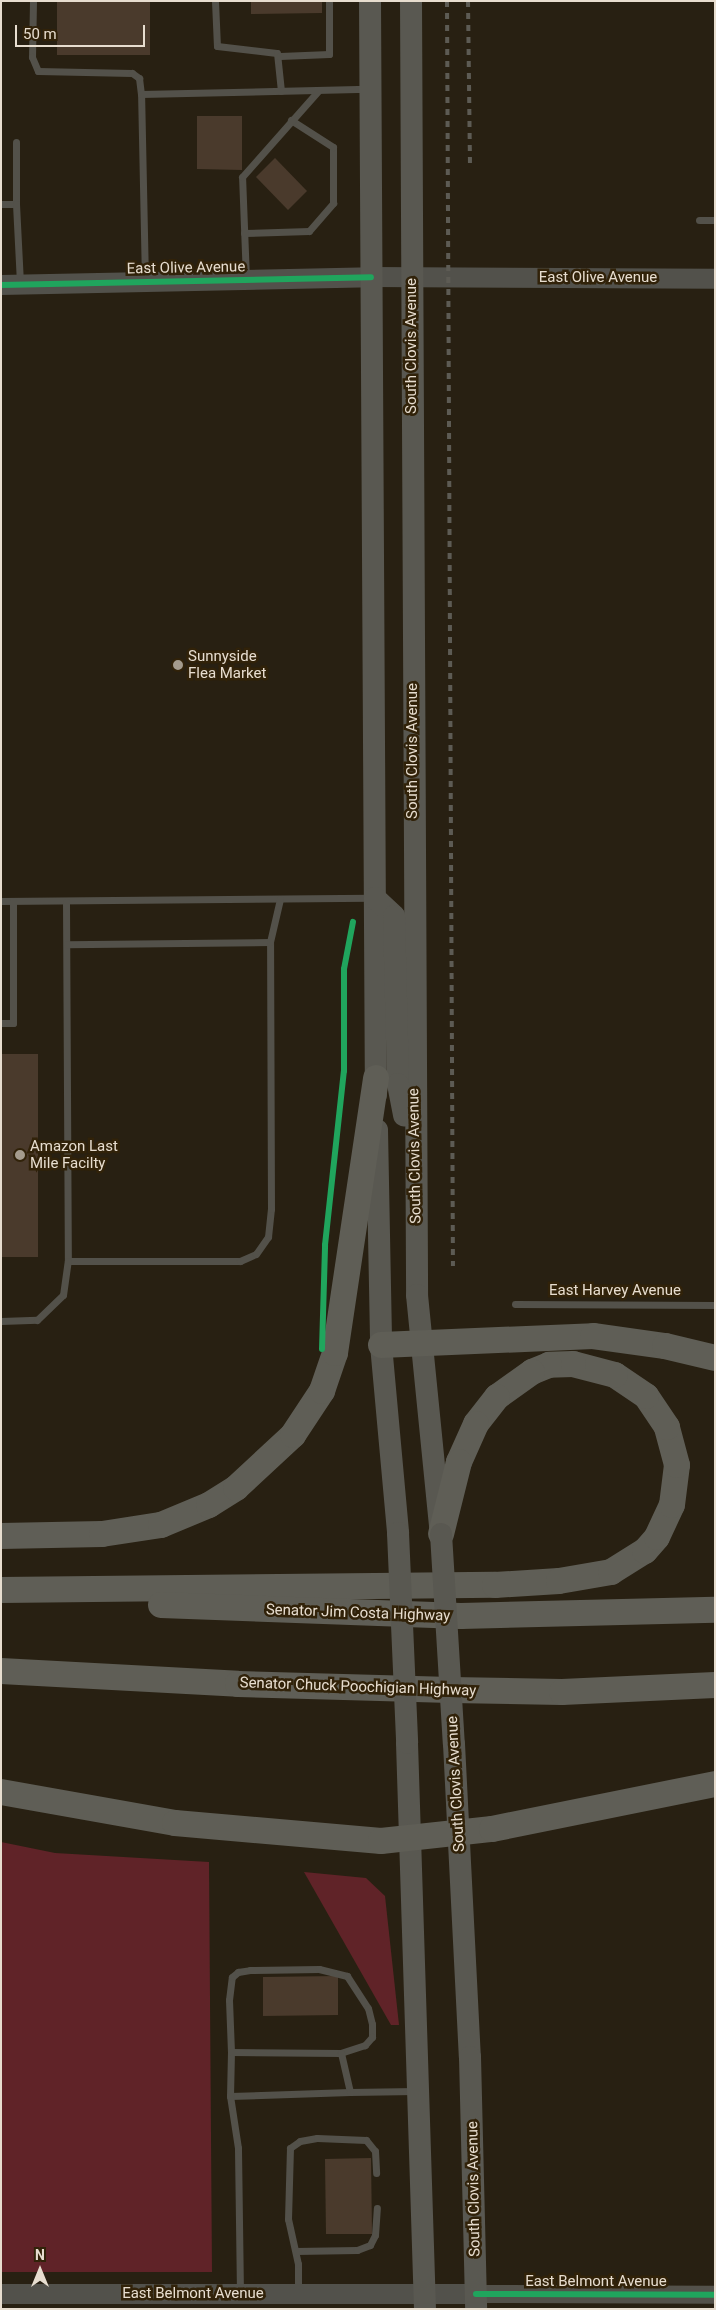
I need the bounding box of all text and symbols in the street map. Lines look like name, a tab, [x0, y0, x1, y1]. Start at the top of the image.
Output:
scale bar	[18, 15, 148, 47]
text: 50 m	[23, 25, 57, 43]
street label: East Olive Avenue	[127, 258, 245, 278]
street label: East Olive Avenue	[539, 269, 657, 287]
street label: South Clovis Avenue	[403, 278, 421, 414]
place label: Sunnyside Flea Market	[188, 647, 266, 682]
marker: Sunnyside Flea Market	[172, 659, 184, 671]
street label: South Clovis Avenue	[404, 683, 422, 819]
street label: South Clovis Avenue	[405, 1088, 425, 1224]
place label: Amazon Last Mile Facilty	[30, 1137, 118, 1172]
marker: Amazon Last Mile Facilty	[14, 1149, 26, 1161]
street label: East Harvey Avenue	[549, 1282, 681, 1300]
street label: Senator Jim Costa Highway	[265, 1601, 451, 1625]
street label: Senator Chuck Poochigian Highway	[239, 1674, 477, 1700]
street label: South Clovis Avenue	[443, 1716, 469, 1852]
street label: South Clovis Avenue	[464, 2121, 484, 2257]
north arrow	[15, 2245, 65, 2295]
text: N	[35, 2247, 45, 2263]
street label: East Belmont Avenue	[525, 2273, 667, 2291]
street label: East Belmont Avenue	[122, 2285, 264, 2303]

